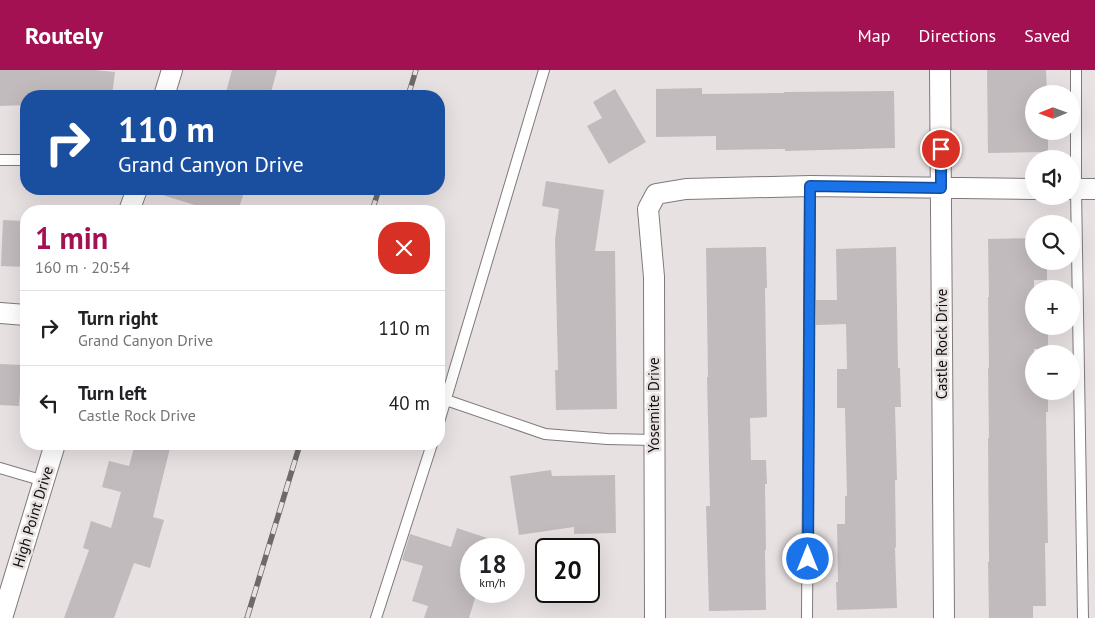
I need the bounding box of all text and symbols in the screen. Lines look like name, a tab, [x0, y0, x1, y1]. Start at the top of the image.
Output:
text: Routely	[25, 20, 103, 51]
text: Map	[858, 24, 890, 47]
text: Directions	[918, 24, 996, 47]
text: Saved	[1024, 24, 1070, 47]
north arrow	[1025, 85, 1080, 140]
map controls	[1025, 85, 1080, 400]
text: 110 m	[118, 106, 215, 152]
icon: right	[35, 110, 100, 175]
pin	[920, 128, 962, 170]
icon: arrive	[927, 135, 955, 163]
text: Grand Canyon Drive	[118, 150, 304, 178]
button: sound	[1025, 150, 1080, 205]
button: search	[1025, 215, 1080, 270]
text: 1 min	[35, 218, 108, 257]
button: close	[378, 222, 430, 274]
text: 160 m · 20:54	[35, 257, 130, 277]
button: +	[1025, 280, 1080, 335]
street label: Castle Rock Drive	[932, 289, 951, 399]
text: Turn right	[78, 306, 158, 330]
icon: right	[35, 314, 63, 342]
text: 110 m	[378, 316, 430, 340]
text: Grand Canyon Drive	[78, 330, 213, 350]
button: −	[1025, 345, 1080, 400]
street label: Yosemite Drive	[644, 357, 663, 453]
text: Turn left	[78, 381, 147, 405]
icon: left	[35, 389, 63, 417]
text: 40 m	[389, 391, 430, 415]
text: Castle Rock Drive	[78, 405, 196, 425]
street label: High Point Drive	[8, 464, 57, 570]
position arrow	[781, 532, 833, 584]
speed limit sign: 20	[535, 538, 600, 603]
text: 18	[478, 548, 507, 580]
text: km/h	[479, 575, 506, 590]

